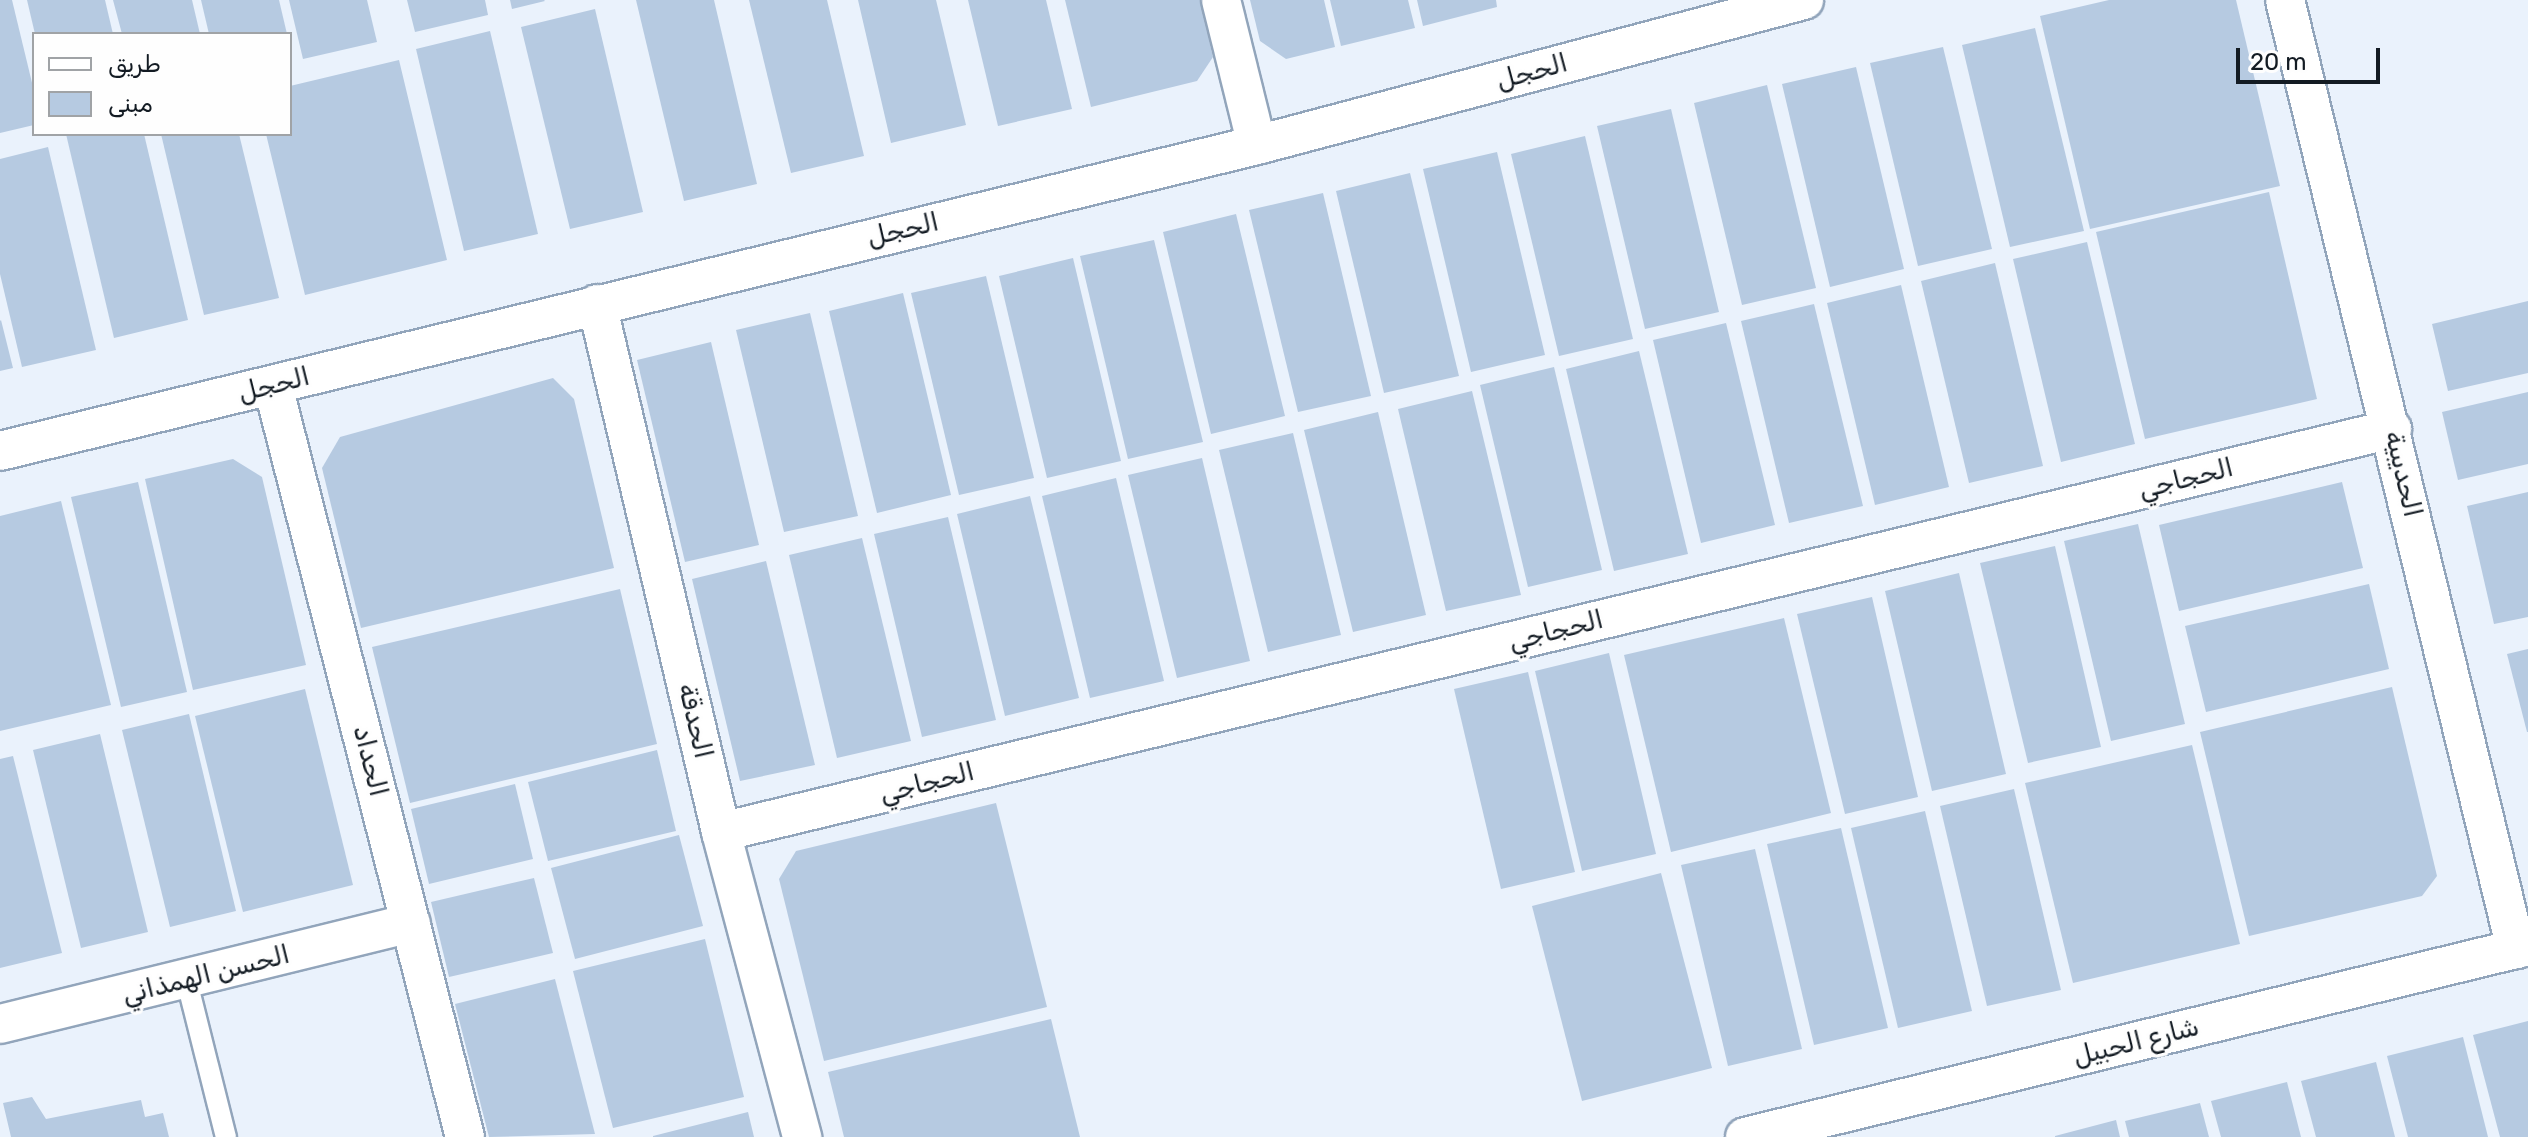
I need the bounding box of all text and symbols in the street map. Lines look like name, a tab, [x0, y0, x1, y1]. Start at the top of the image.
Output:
legend	[32, 32, 292, 136]
scale bar	[2240, 32, 2384, 82]
street label: الحجل	[1493, 48, 1571, 96]
text: 20 m	[2250, 48, 2307, 76]
text: طريق	[108, 50, 161, 78]
text: مبنى	[108, 90, 153, 118]
street label: الحجل	[864, 207, 942, 253]
street label: الحجل	[235, 361, 313, 409]
street label: الحديبية	[2378, 428, 2428, 520]
street label: الحجاجي	[2135, 452, 2237, 506]
street label: الحجاجي	[1505, 604, 1607, 658]
street label: الحدقة	[671, 680, 719, 762]
street label: الحداد	[346, 722, 394, 800]
street label: الحجاجي	[876, 756, 978, 810]
street label: الحسن الهمذاني	[119, 939, 293, 1011]
street label: شارع الحبيل	[2070, 1011, 2202, 1073]

